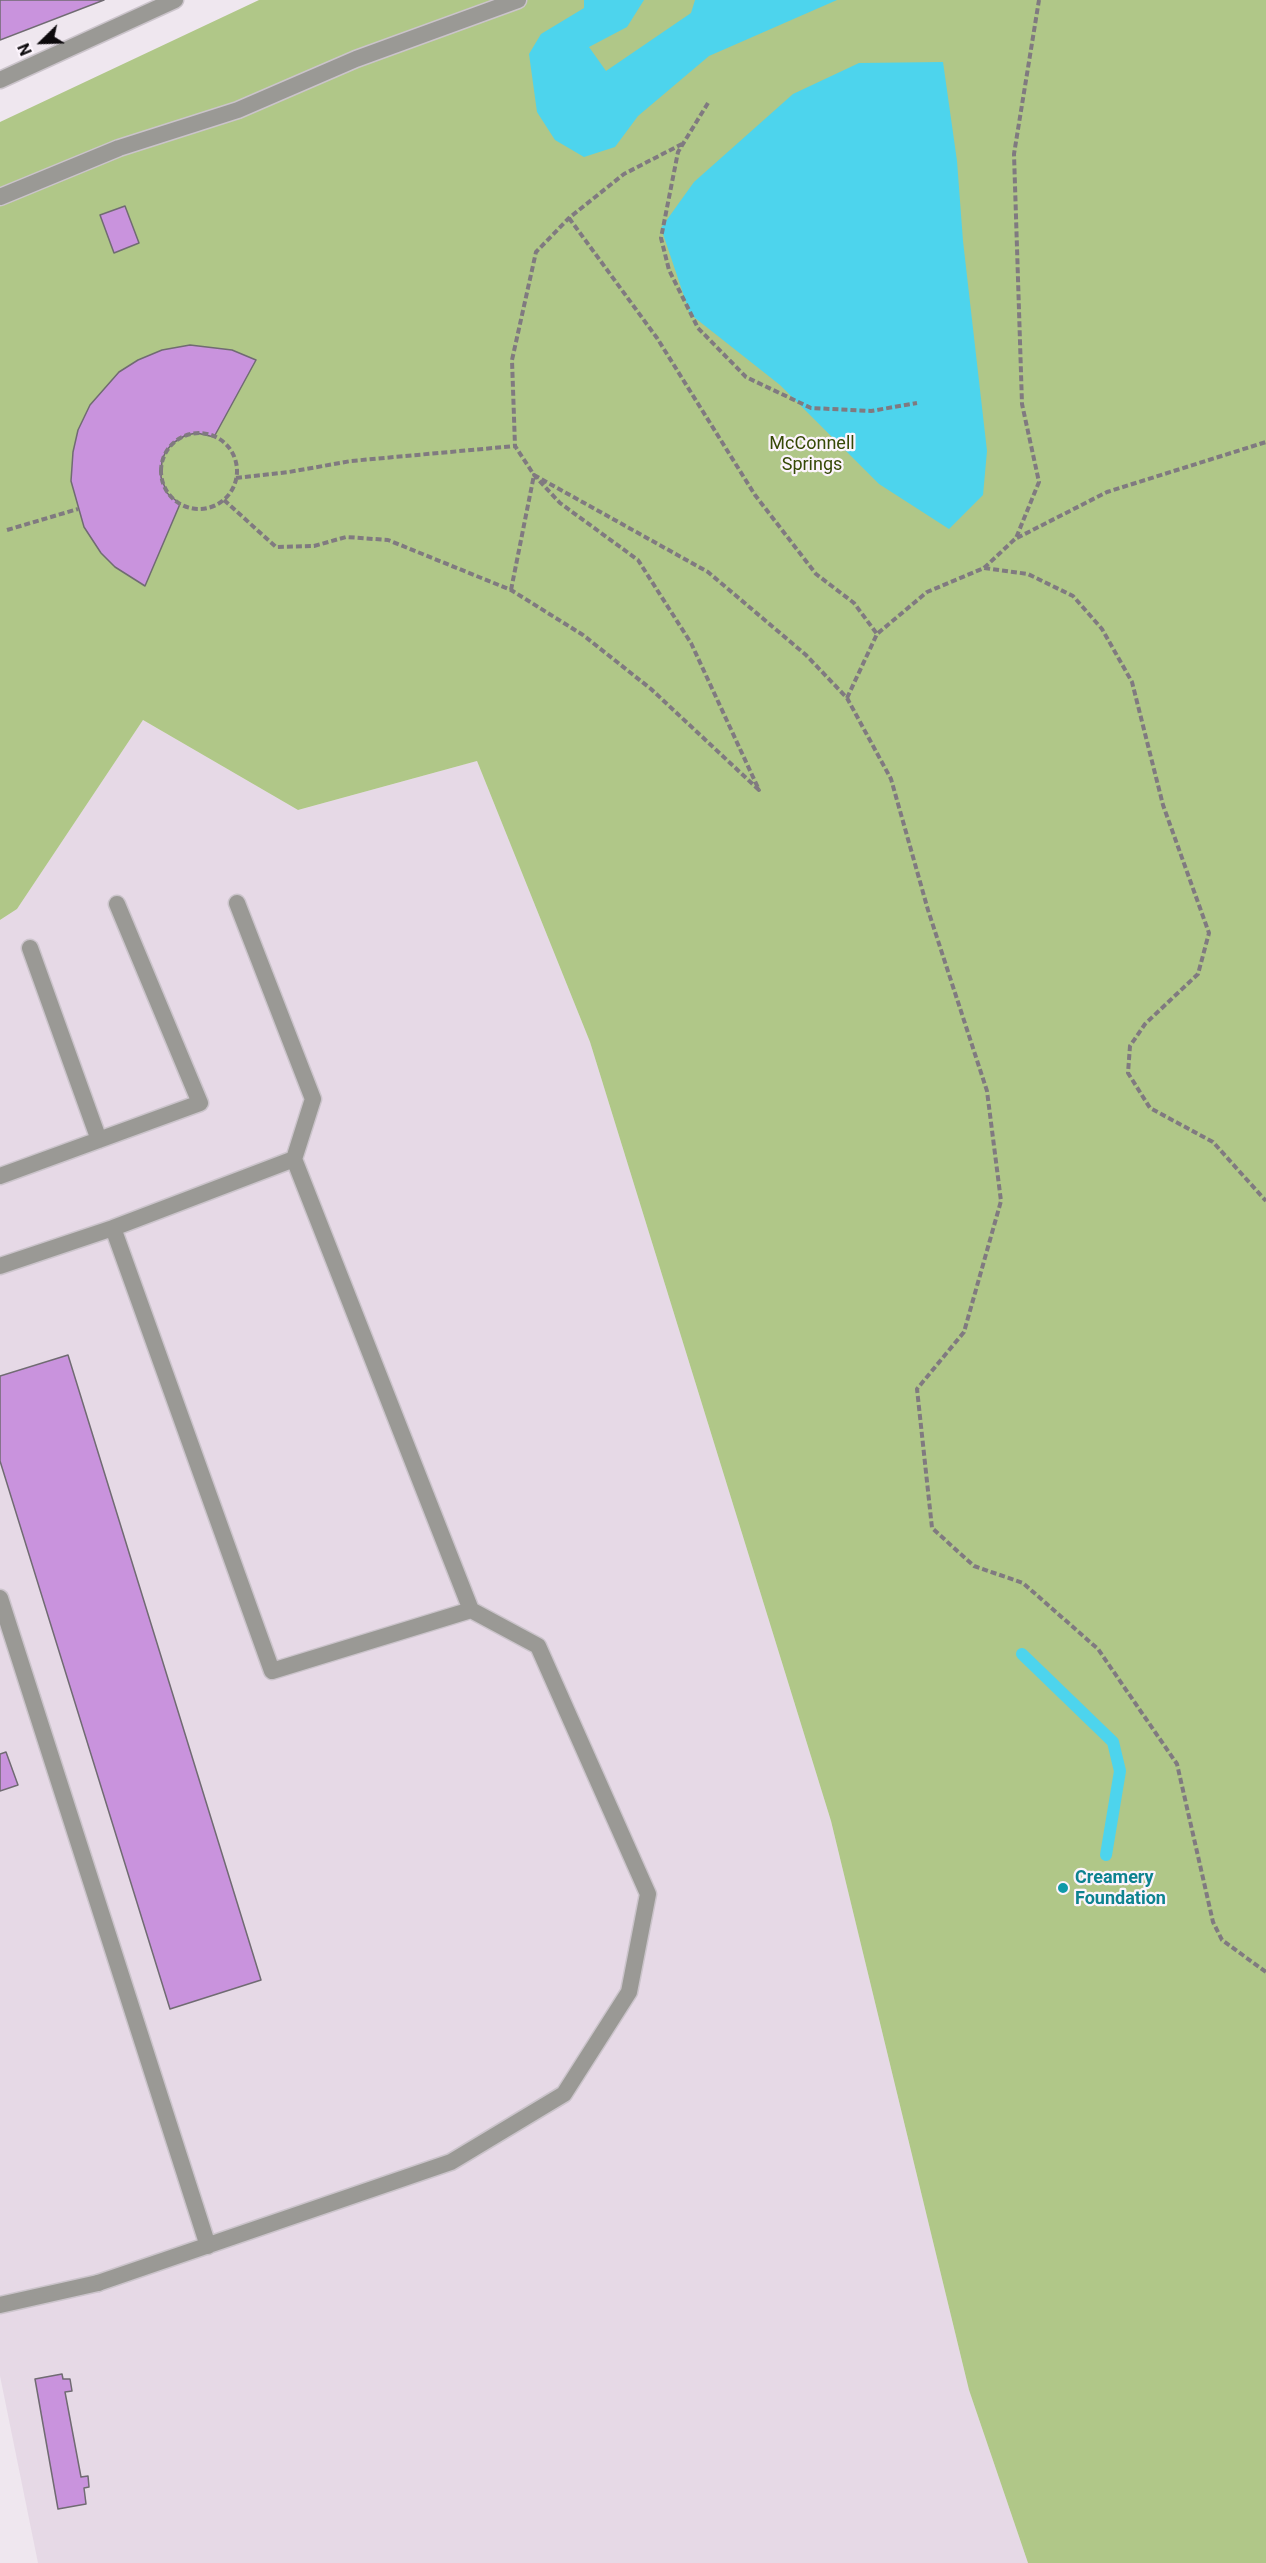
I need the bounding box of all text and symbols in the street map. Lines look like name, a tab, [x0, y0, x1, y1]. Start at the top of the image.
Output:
north arrow	[12, 12, 72, 72]
text: N	[14, 40, 36, 58]
park label: McConnell Springs	[769, 433, 855, 476]
place label: Creamery Foundation	[1075, 1867, 1166, 1910]
marker: Creamery Foundation	[1056, 1881, 1070, 1895]

